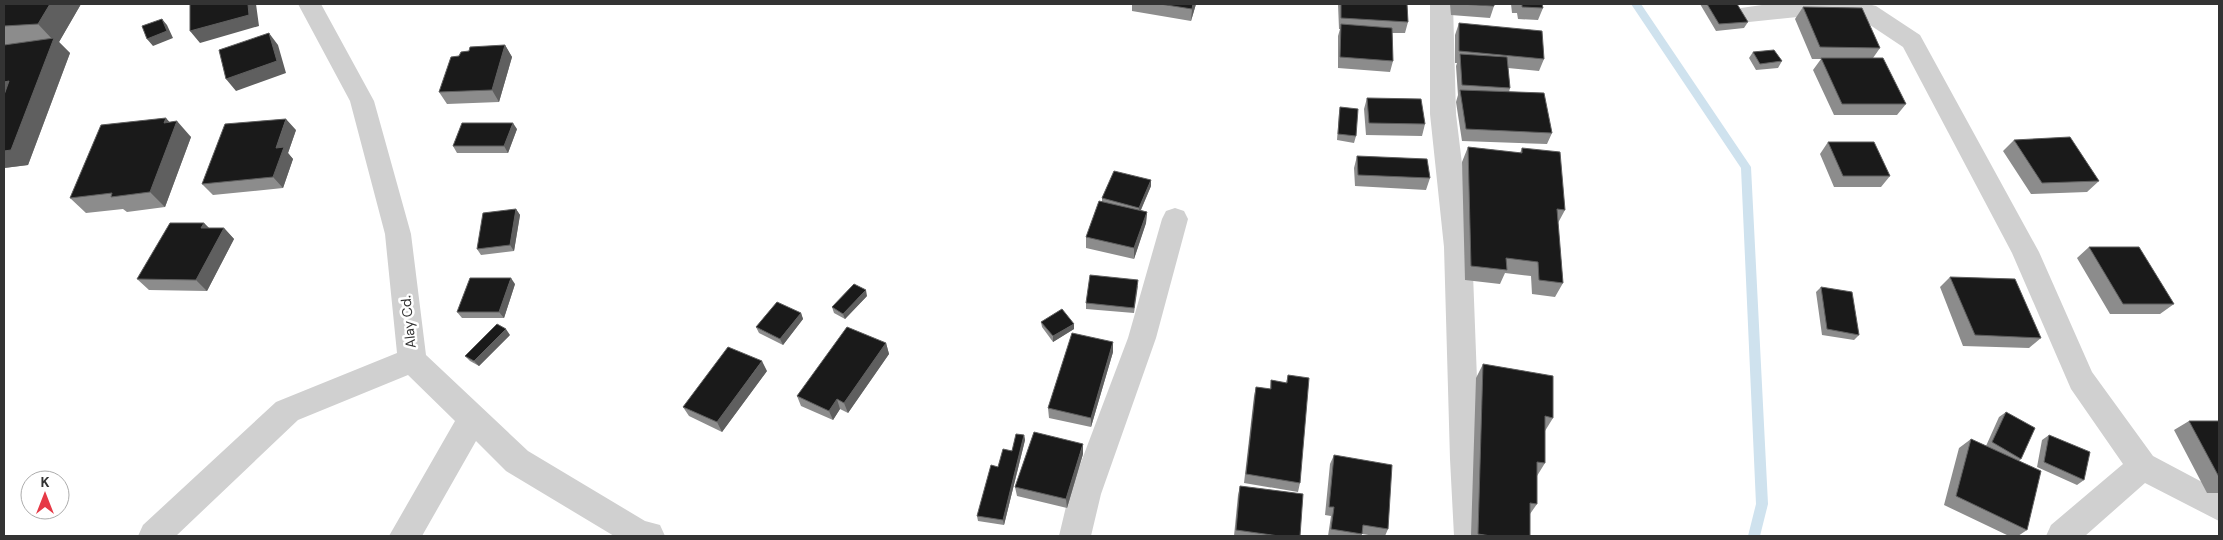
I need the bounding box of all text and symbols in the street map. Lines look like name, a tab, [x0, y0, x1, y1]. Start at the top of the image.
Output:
street label: Alay Cd.	[396, 295, 420, 349]
north arrow	[20, 470, 70, 520]
text: K	[40, 473, 50, 491]

